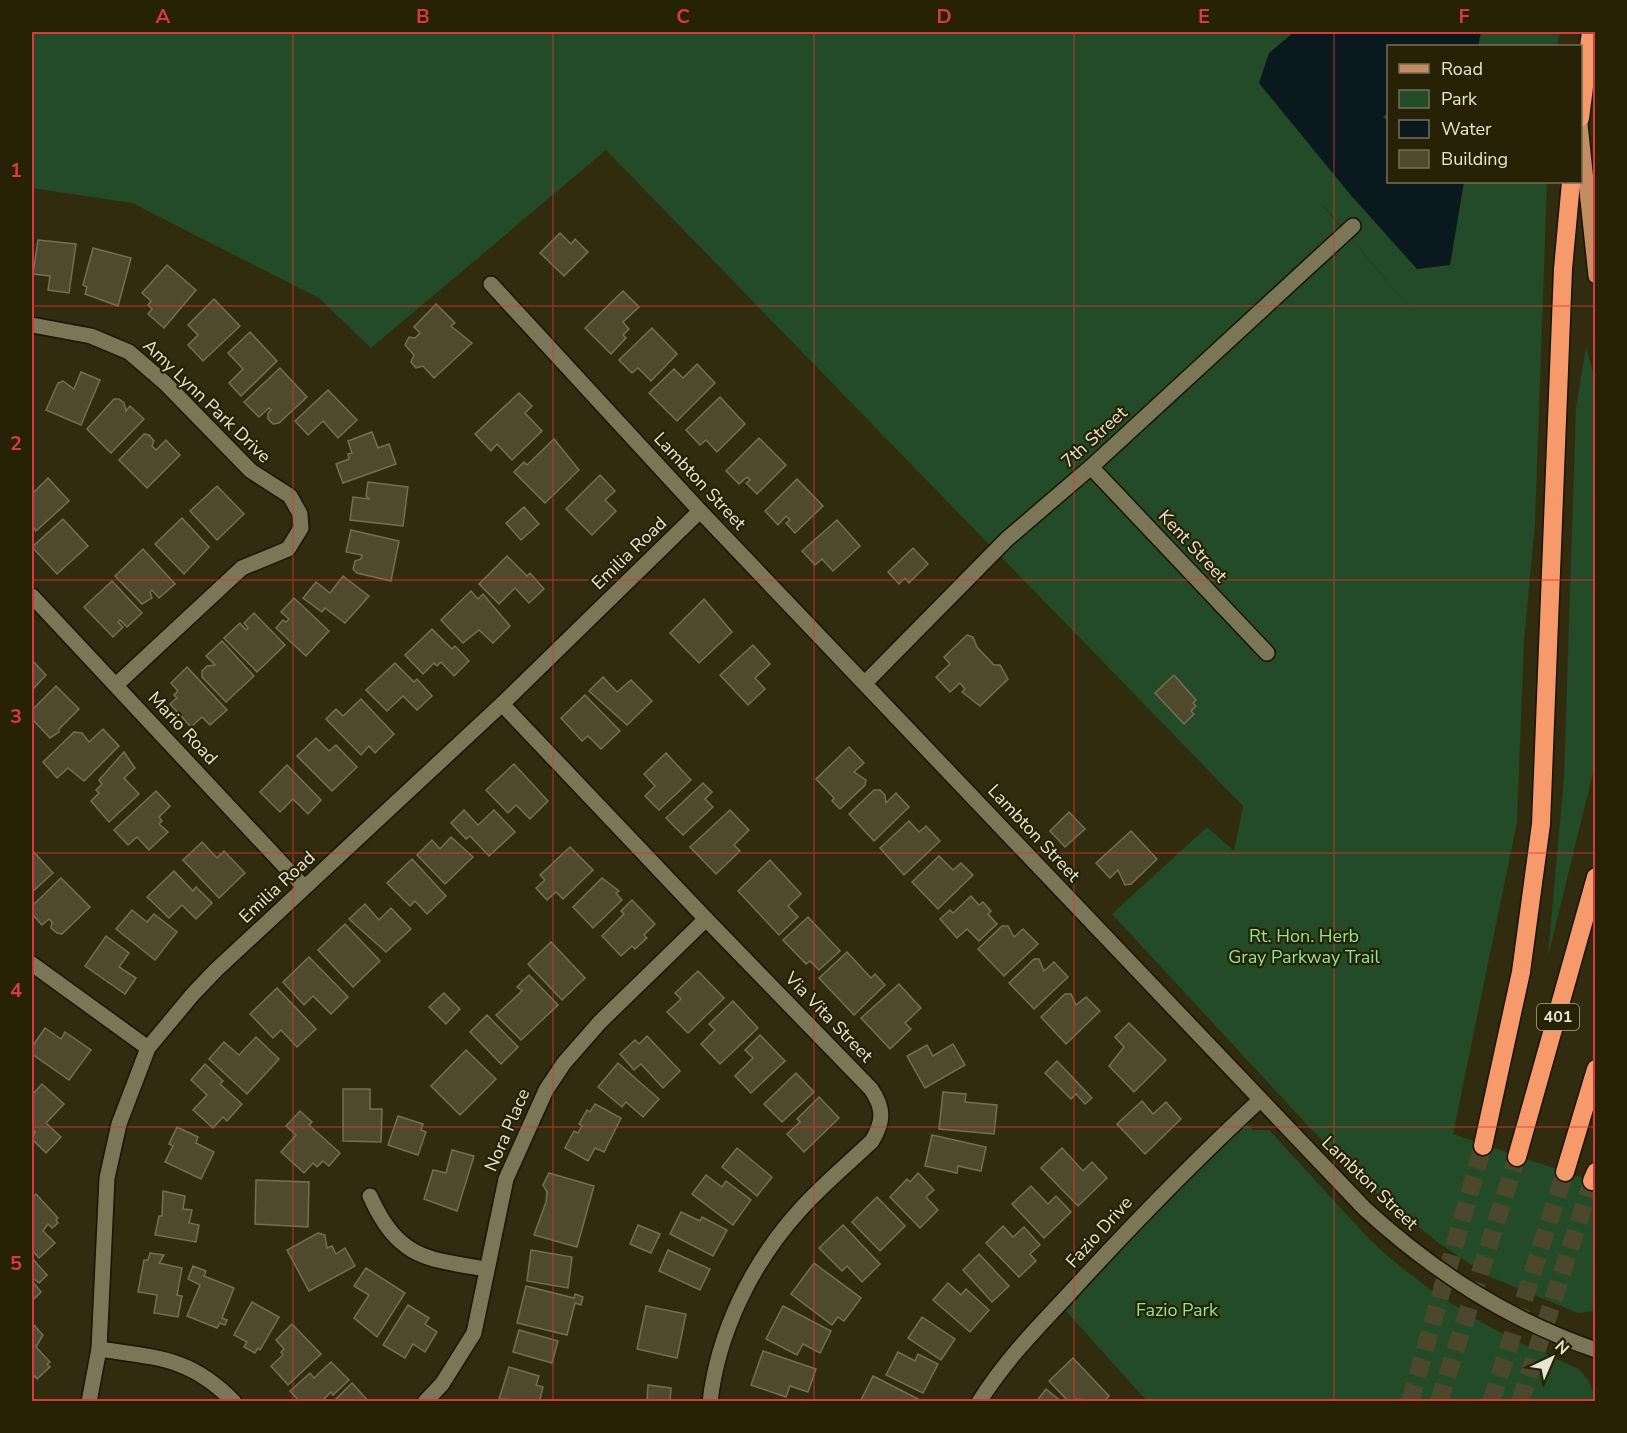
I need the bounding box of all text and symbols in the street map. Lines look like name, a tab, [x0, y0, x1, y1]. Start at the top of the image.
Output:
text: A	[156, 3, 171, 30]
text: B	[416, 3, 430, 30]
text: C	[676, 3, 690, 30]
text: D	[936, 3, 952, 30]
text: E	[1198, 3, 1210, 30]
text: F	[1458, 3, 1470, 30]
legend	[1387, 45, 1582, 183]
text: Road	[1441, 57, 1483, 81]
text: Park	[1441, 87, 1478, 111]
text: Water	[1441, 117, 1492, 141]
text: Building	[1441, 147, 1508, 171]
text: 1	[10, 157, 22, 184]
street label: Amy Lynn Park Drive	[138, 334, 276, 468]
street label: 7th Street	[1056, 400, 1133, 473]
street label: Lambton Street	[648, 427, 752, 536]
text: 2	[10, 430, 22, 457]
street label: Kent Street	[1153, 505, 1233, 588]
street label: Emilia Road	[586, 511, 672, 595]
street label: Mario Road	[143, 686, 223, 770]
text: 3	[10, 703, 22, 730]
street label: Lambton Street	[982, 779, 1086, 888]
street label: Emilia Road	[234, 846, 320, 928]
park label: Rt. Hon. Herb Gray Parkway Trail	[1228, 924, 1380, 969]
street label: Via Vita Street	[779, 966, 879, 1068]
text: 4	[10, 977, 22, 1004]
road number: 401	[1537, 1004, 1579, 1030]
street label: Nora Place	[479, 1085, 535, 1175]
street label: Lambton Street	[1317, 1131, 1424, 1236]
street label: Fazio Drive	[1060, 1191, 1138, 1273]
text: 5	[10, 1250, 22, 1277]
park label: Fazio Park	[1136, 1298, 1219, 1322]
north arrow	[1522, 1328, 1582, 1388]
text: N	[1550, 1336, 1574, 1360]

